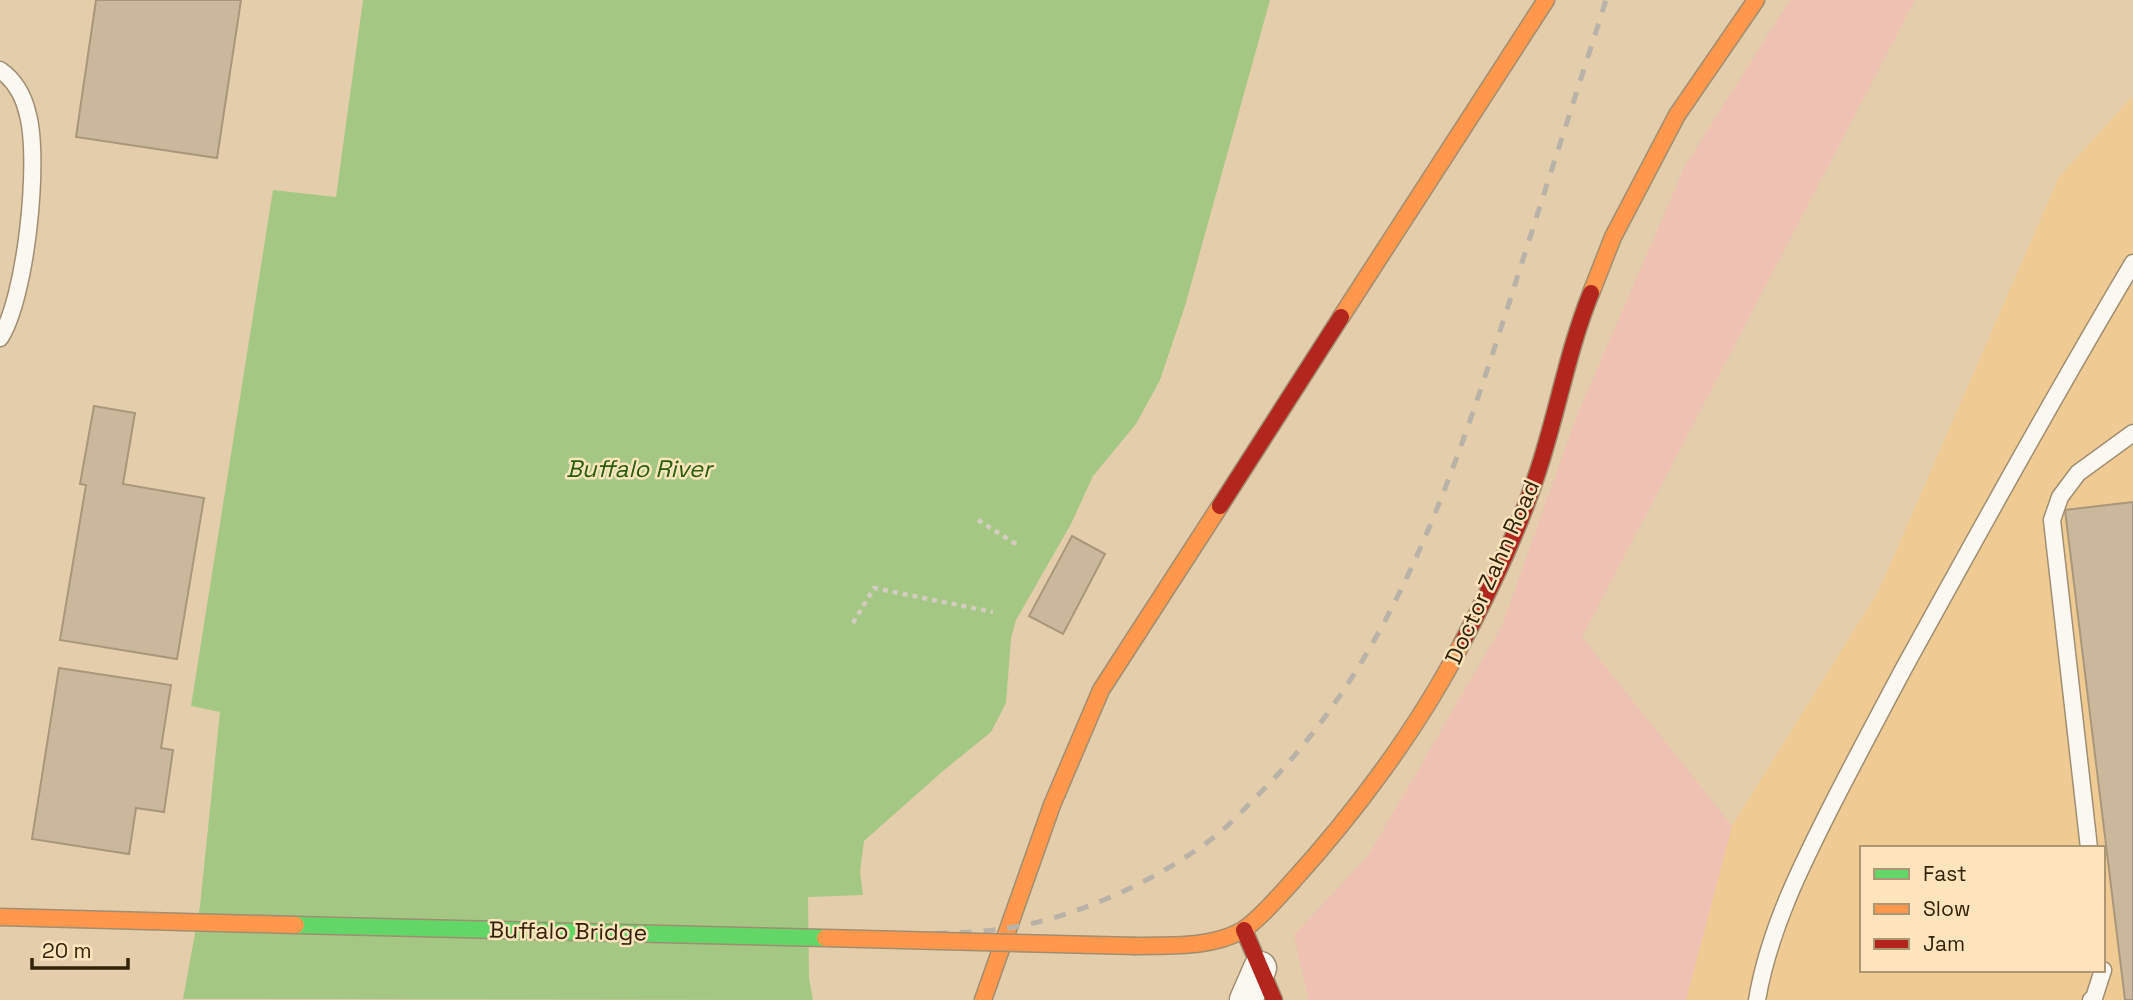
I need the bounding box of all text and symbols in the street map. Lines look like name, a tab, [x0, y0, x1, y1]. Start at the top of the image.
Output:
water label: Buffalo River	[566, 453, 715, 484]
street label: Doctor Zahn Road	[1438, 475, 1546, 669]
legend	[1860, 846, 2105, 972]
text: Fast	[1923, 860, 1967, 887]
text: Slow	[1923, 895, 1971, 922]
street label: Buffalo Bridge	[489, 915, 647, 947]
scale bar	[32, 926, 128, 970]
text: Jam	[1923, 930, 1965, 957]
text: 20 m	[42, 937, 92, 964]

